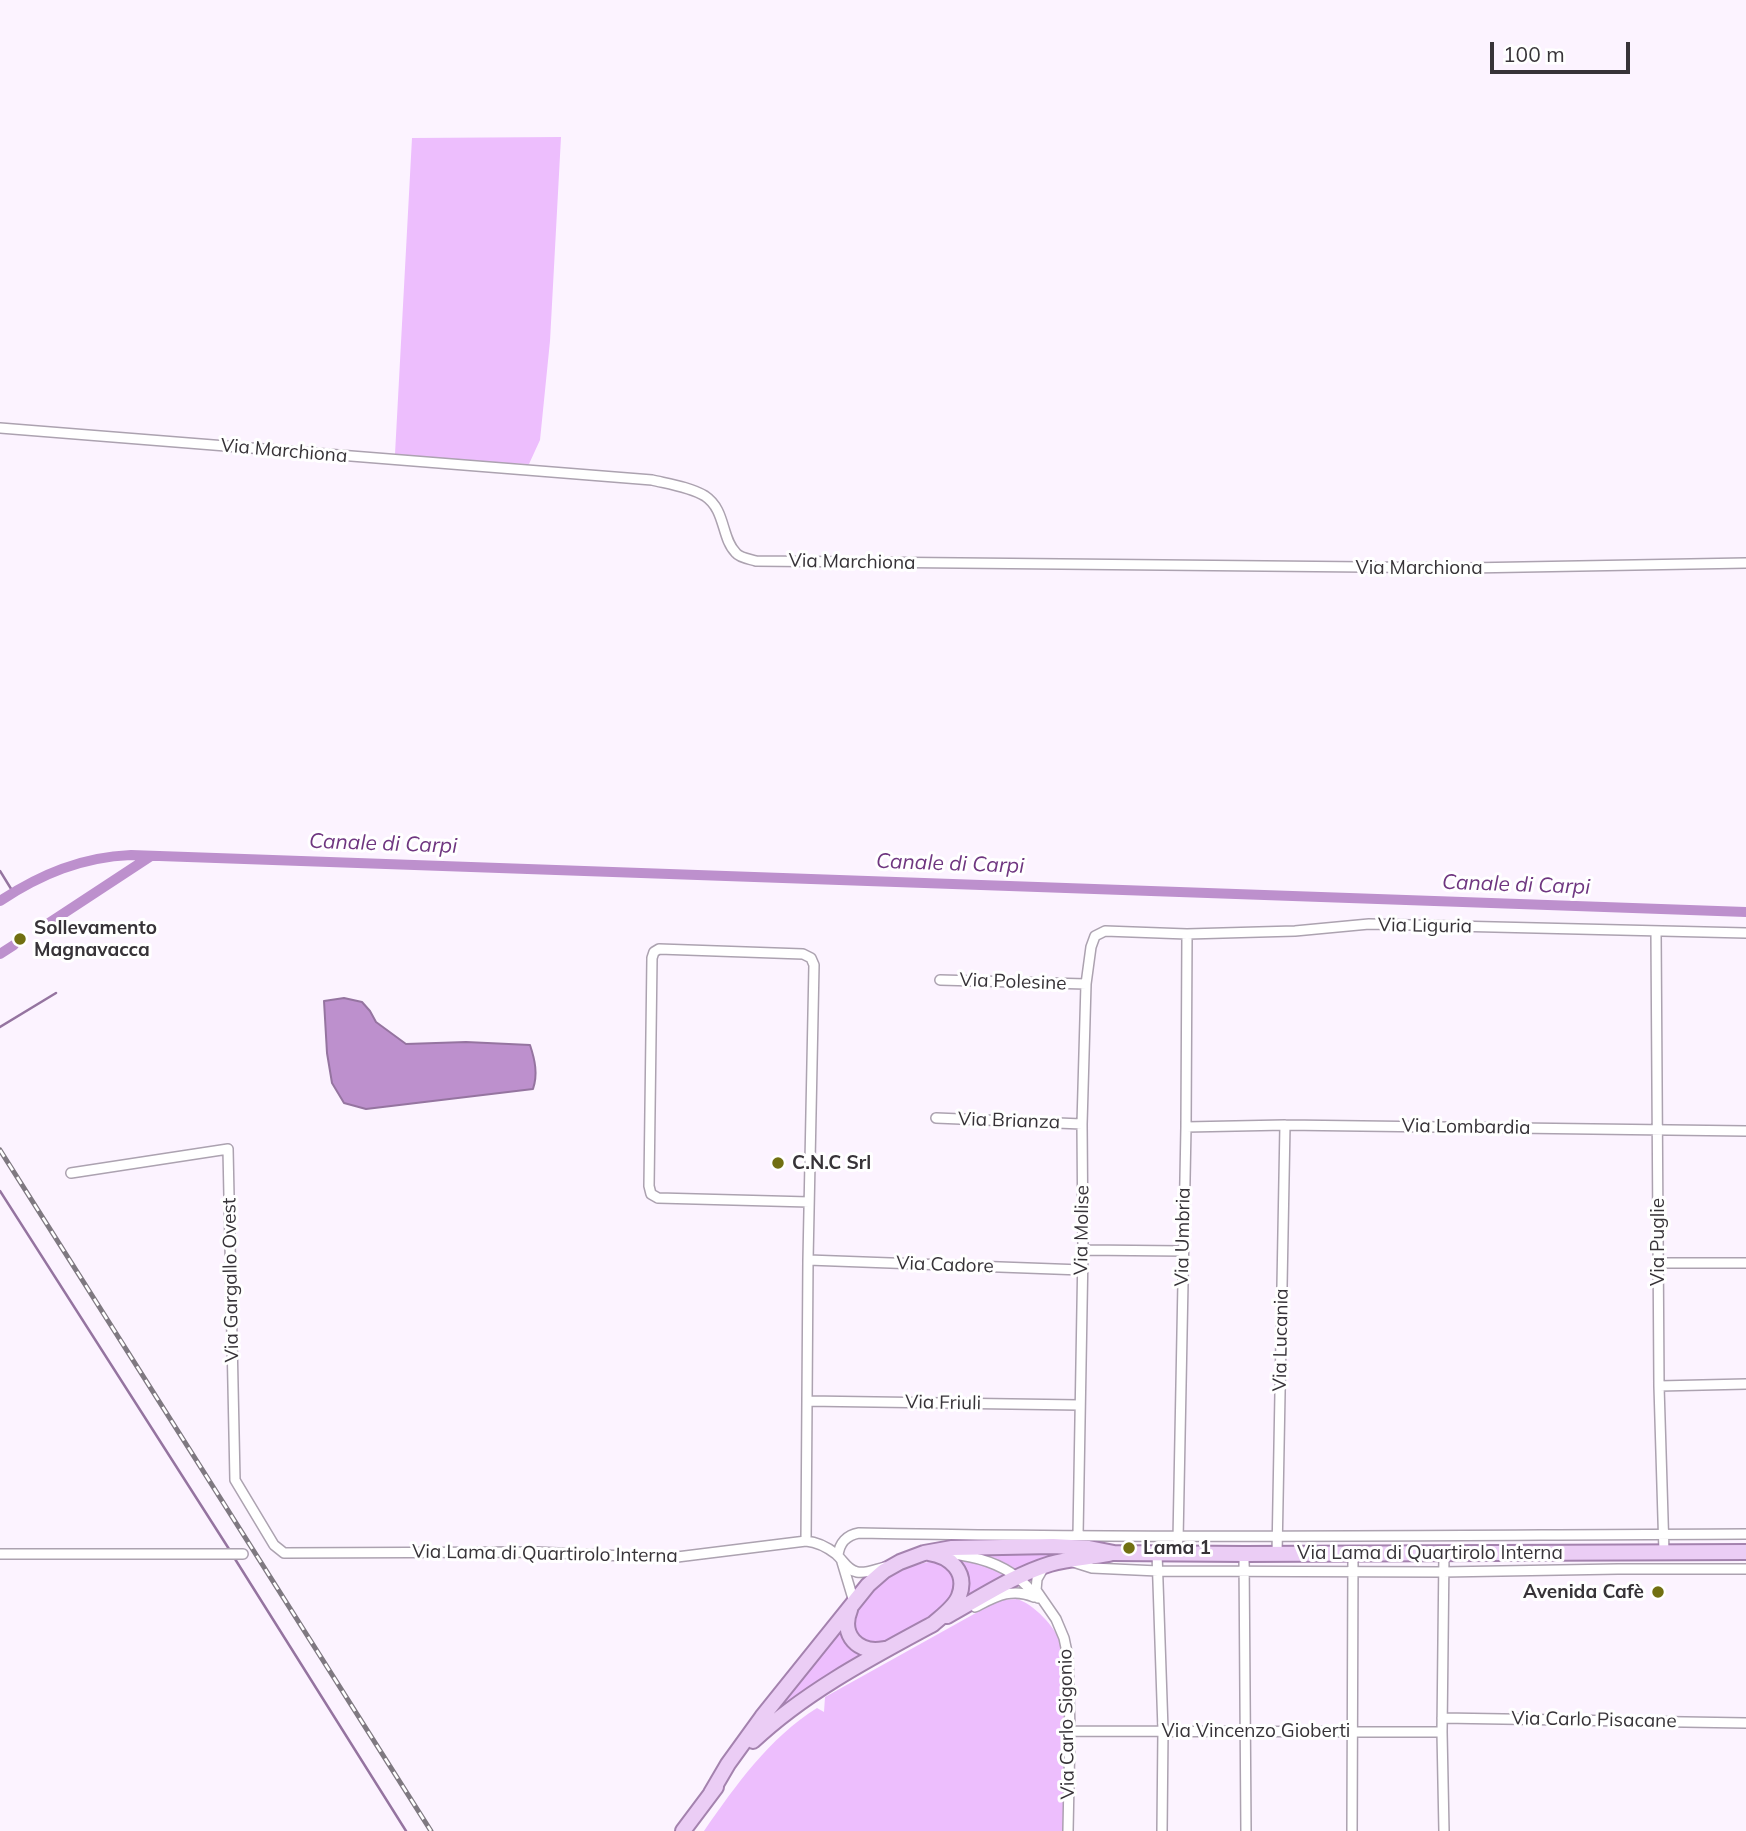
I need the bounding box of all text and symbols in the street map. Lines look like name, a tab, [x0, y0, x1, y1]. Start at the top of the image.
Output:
scale bar	[1494, 28, 1634, 72]
text: 100 m	[1503, 41, 1565, 67]
street label: Via Marchiona	[220, 434, 348, 468]
street label: Via Marchiona	[788, 549, 916, 575]
street label: Via Marchiona	[1355, 557, 1483, 579]
water label: Canale di Carpi	[308, 829, 458, 859]
water label: Canale di Carpi	[875, 849, 1025, 879]
water label: Canale di Carpi	[1441, 870, 1591, 900]
street label: Via Liguria	[1378, 914, 1472, 938]
place label: Sollevamento Magnavacca	[34, 917, 157, 961]
marker: Sollevamento Magnavacca	[12, 931, 28, 947]
street label: Via Polesine	[959, 969, 1067, 995]
street label: Via Brianza	[958, 1108, 1060, 1134]
street label: Via Lombardia	[1401, 1114, 1531, 1140]
place label: C.N.C Srl	[792, 1152, 871, 1174]
marker: C.N.C Srl	[770, 1155, 786, 1171]
street label: Via Molise	[1070, 1185, 1094, 1275]
street label: Via Umbria	[1171, 1187, 1195, 1287]
street label: Via Gargallo Ovest	[218, 1197, 244, 1363]
street label: Via Puglie	[1647, 1198, 1669, 1286]
street label: Via Cadore	[896, 1252, 994, 1278]
street label: Via Lucania	[1269, 1288, 1293, 1392]
street label: Via Friuli	[905, 1391, 981, 1415]
place label: Lama 1	[1143, 1537, 1211, 1559]
street label: Via Lama di Quartirolo Interna	[412, 1540, 678, 1568]
marker: Lama 1	[1121, 1540, 1137, 1556]
street label: Via Lama di Quartirolo Interna	[1297, 1542, 1563, 1564]
place label: Avenida Cafè	[1523, 1581, 1644, 1603]
marker: Avenida Cafè	[1650, 1584, 1666, 1600]
street label: Via Carlo Sigonio	[1054, 1649, 1080, 1799]
street label: Via Carlo Pisacane	[1511, 1707, 1677, 1733]
street label: Via Vincenzo Gioberti	[1162, 1720, 1350, 1742]

